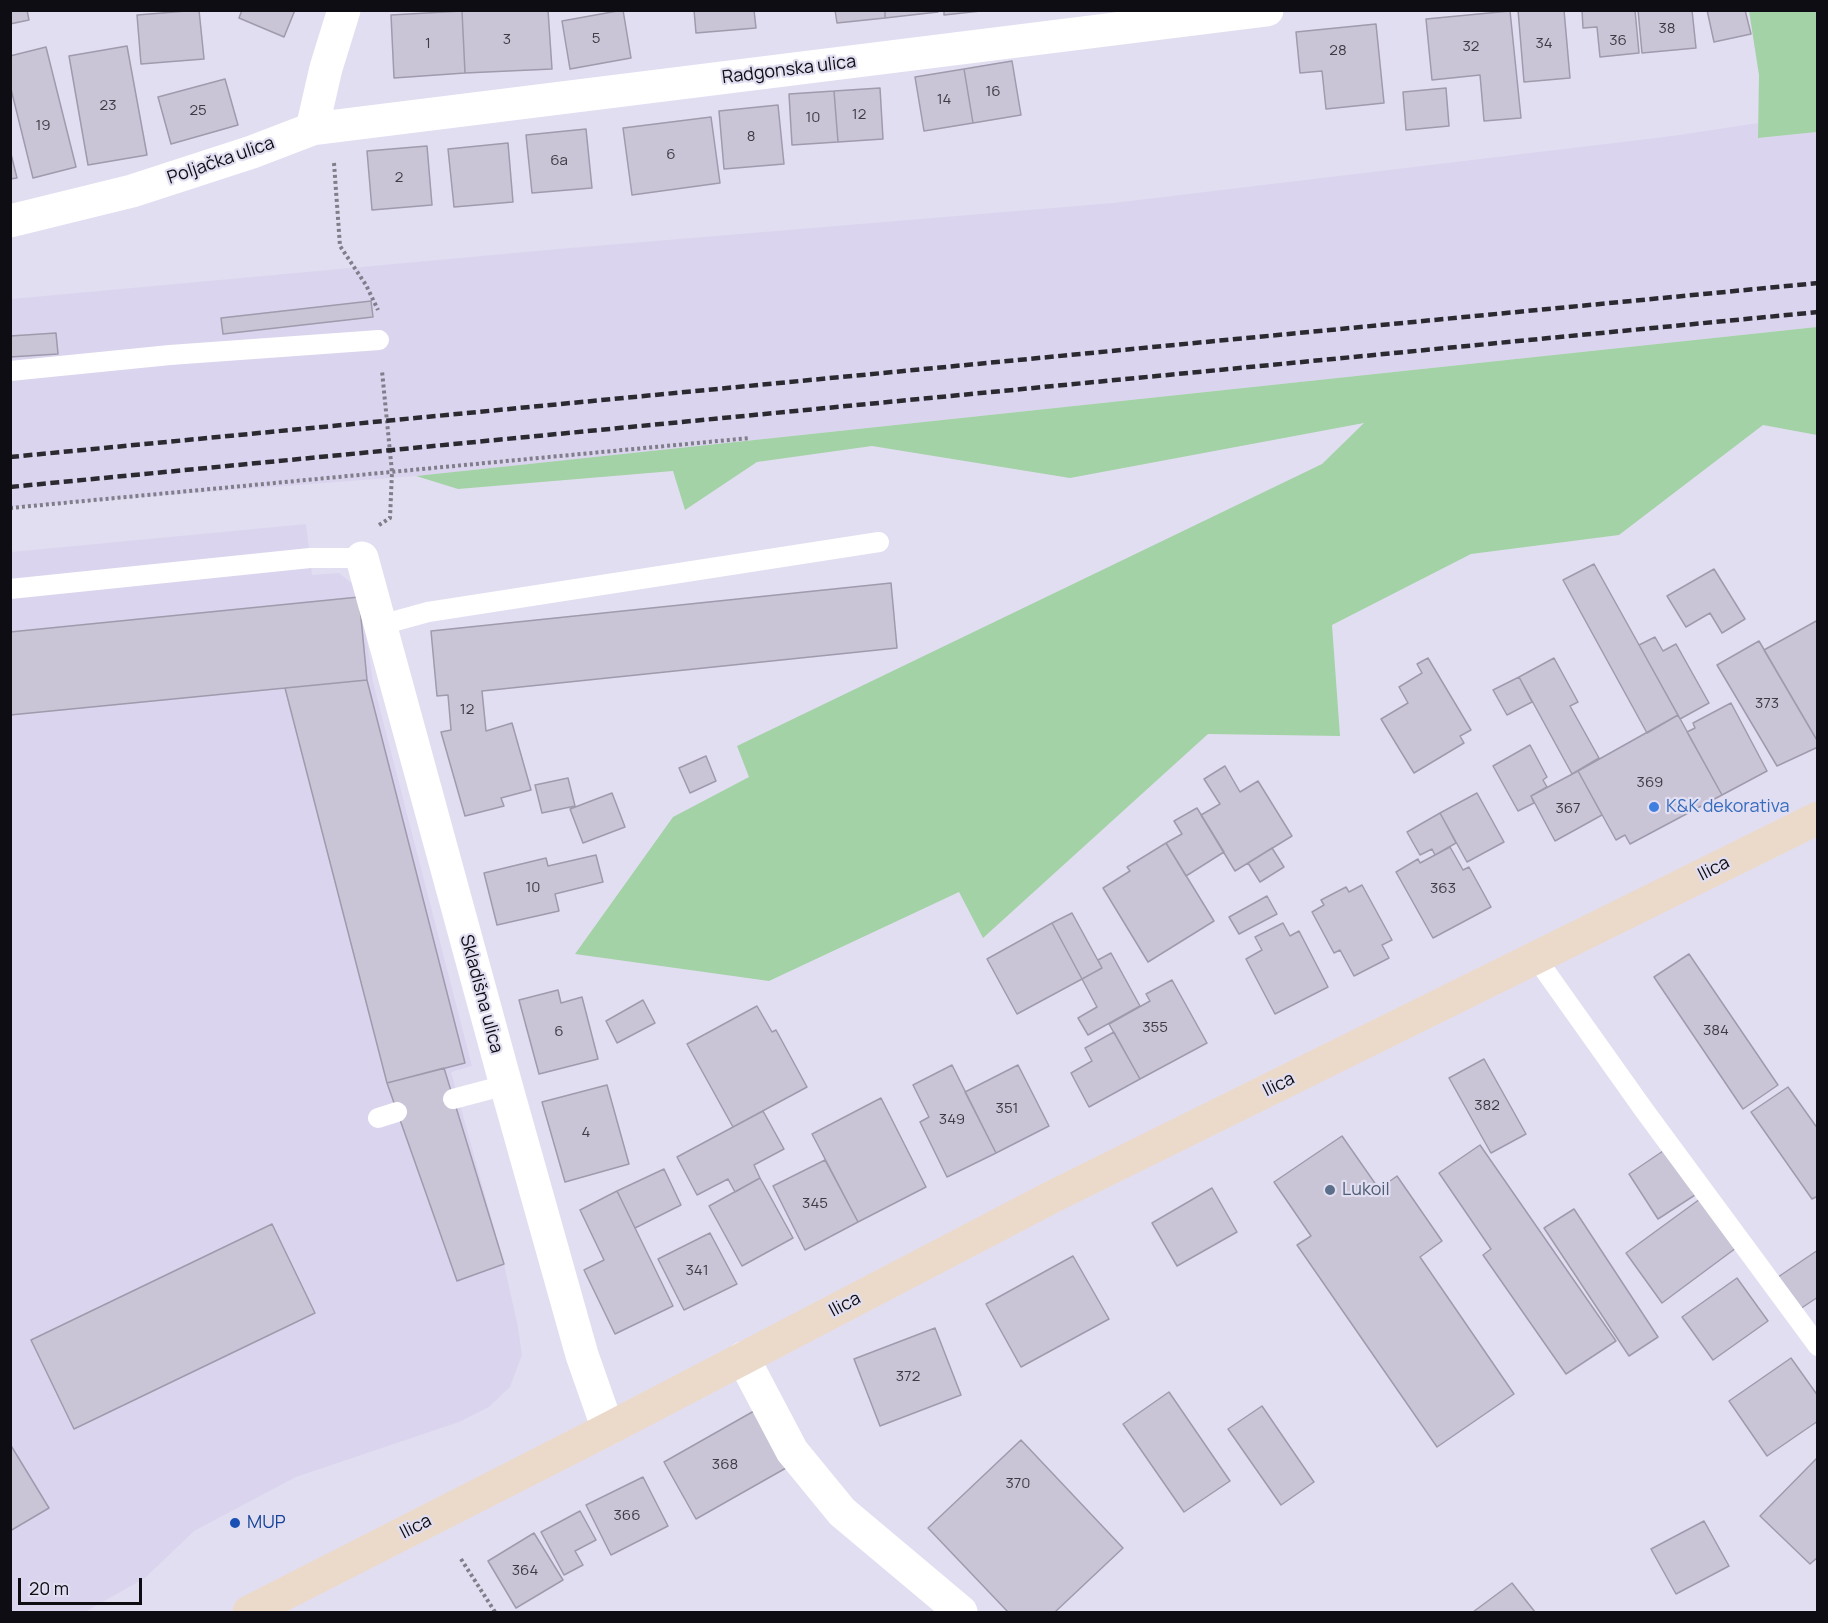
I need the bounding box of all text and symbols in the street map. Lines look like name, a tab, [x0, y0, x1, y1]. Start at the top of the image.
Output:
house number: 38	[1658, 20, 1676, 38]
house number: 5	[592, 30, 600, 48]
house number: 3	[503, 31, 511, 49]
house number: 36	[1609, 32, 1627, 50]
house number: 1	[425, 35, 431, 53]
house number: 34	[1535, 35, 1553, 53]
house number: 32	[1463, 38, 1479, 56]
house number: 28	[1329, 42, 1347, 60]
street label: Radgonska ulica	[721, 51, 857, 89]
house number: 16	[985, 83, 1001, 101]
house number: 14	[937, 91, 951, 109]
house number: 23	[100, 97, 116, 115]
house number: 25	[189, 102, 207, 120]
house number: 12	[852, 106, 866, 124]
house number: 10	[806, 109, 820, 127]
house number: 19	[35, 117, 51, 135]
house number: 8	[747, 128, 755, 146]
street label: Poljačka ulica	[165, 133, 277, 189]
house number: 6	[666, 146, 676, 164]
house number: 6a	[550, 152, 568, 170]
house number: 2	[395, 169, 403, 187]
house number: 373	[1755, 695, 1779, 713]
house number: 12	[460, 701, 474, 719]
house number: 369	[1637, 774, 1663, 792]
place label: K&K dekorativa	[1666, 796, 1789, 818]
house number: 367	[1555, 800, 1581, 818]
marker: K&K dekorativa	[1647, 800, 1661, 814]
street label: Ilica	[1695, 852, 1733, 886]
house number: 10	[526, 879, 540, 897]
house number: 363	[1430, 880, 1456, 898]
street label: Skladišna ulica	[455, 932, 507, 1056]
house number: 355	[1142, 1019, 1168, 1037]
house number: 384	[1703, 1022, 1729, 1040]
house number: 6	[554, 1023, 564, 1041]
street label: Ilica	[1260, 1068, 1298, 1102]
house number: 382	[1474, 1097, 1500, 1115]
house number: 351	[996, 1100, 1018, 1118]
house number: 349	[939, 1111, 965, 1129]
house number: 4	[582, 1124, 590, 1142]
place label: Lukoil	[1342, 1179, 1390, 1201]
marker: Lukoil	[1323, 1183, 1337, 1197]
house number: 345	[802, 1195, 828, 1213]
house number: 341	[686, 1262, 708, 1280]
street label: Ilica	[826, 1288, 864, 1322]
house number: 372	[896, 1368, 920, 1386]
house number: 368	[712, 1456, 738, 1474]
house number: 370	[1006, 1475, 1030, 1493]
house number: 366	[614, 1507, 640, 1525]
street label: Ilica	[397, 1510, 435, 1544]
place label: MUP	[247, 1512, 286, 1534]
marker: MUP	[228, 1516, 242, 1530]
house number: 364	[512, 1562, 538, 1580]
scale bar	[21, 1566, 146, 1604]
text: 20 m	[29, 1576, 69, 1600]

